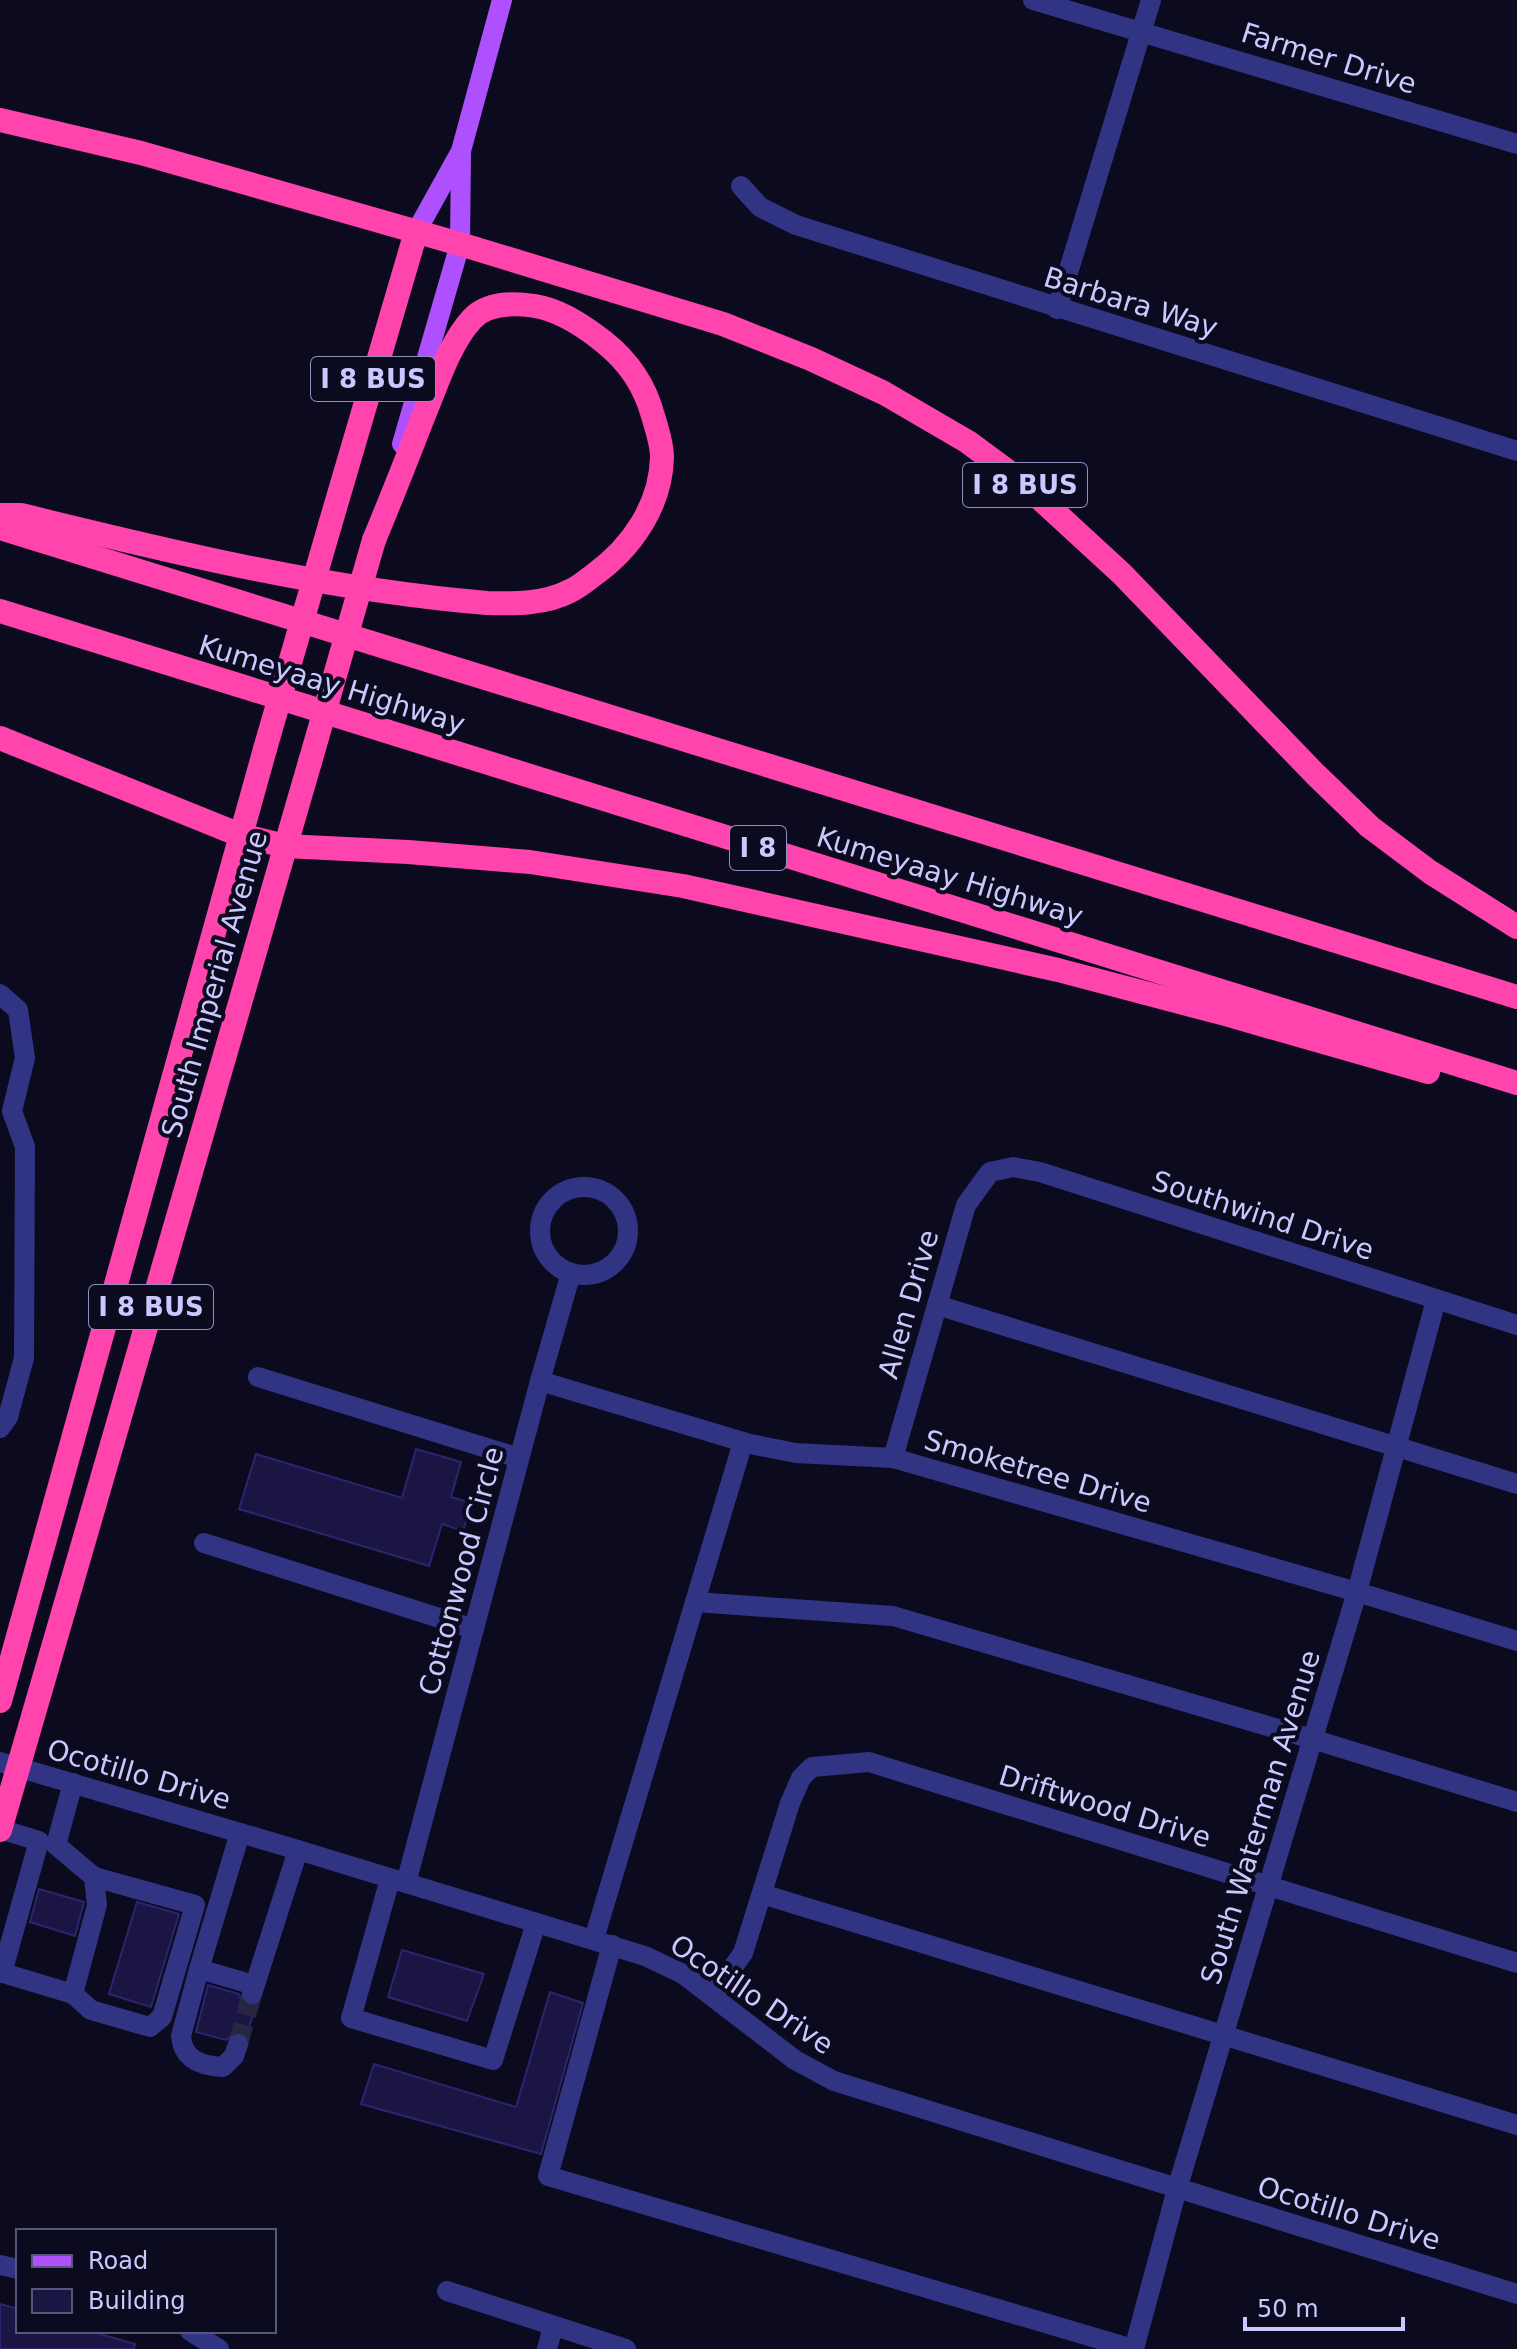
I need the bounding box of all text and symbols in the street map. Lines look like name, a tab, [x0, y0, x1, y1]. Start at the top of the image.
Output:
street label: Farmer Drive	[1237, 16, 1420, 101]
street label: Barbara Way	[1040, 260, 1222, 345]
road number: I 8 BUS	[311, 357, 435, 401]
road number: I 8 BUS	[963, 463, 1087, 507]
street label: Kumeyaay Highway	[195, 628, 469, 741]
street label: Kumeyaay Highway	[813, 820, 1087, 933]
road number: I 8	[730, 826, 786, 870]
street label: South Imperial Avenue	[155, 827, 274, 1142]
street label: Southwind Drive	[1148, 1164, 1378, 1267]
street label: Allen Drive	[872, 1226, 945, 1382]
road number: I 8 BUS	[89, 1285, 213, 1329]
street label: Smoketree Drive	[921, 1423, 1155, 1520]
street label: Cottonwood Circle	[412, 1443, 511, 1699]
street label: South Waterman Avenue	[1194, 1646, 1327, 1988]
street label: Ocotillo Drive	[43, 1732, 235, 1816]
street label: Driftwood Drive	[995, 1759, 1215, 1854]
street label: Ocotillo Drive	[664, 1928, 840, 2061]
street label: Ocotillo Drive	[1253, 2170, 1444, 2257]
legend	[16, 2229, 276, 2333]
text: Road	[88, 2247, 148, 2275]
scale bar	[1245, 2281, 1403, 2331]
text: Building	[88, 2287, 185, 2315]
text: 50 m	[1257, 2295, 1319, 2323]

